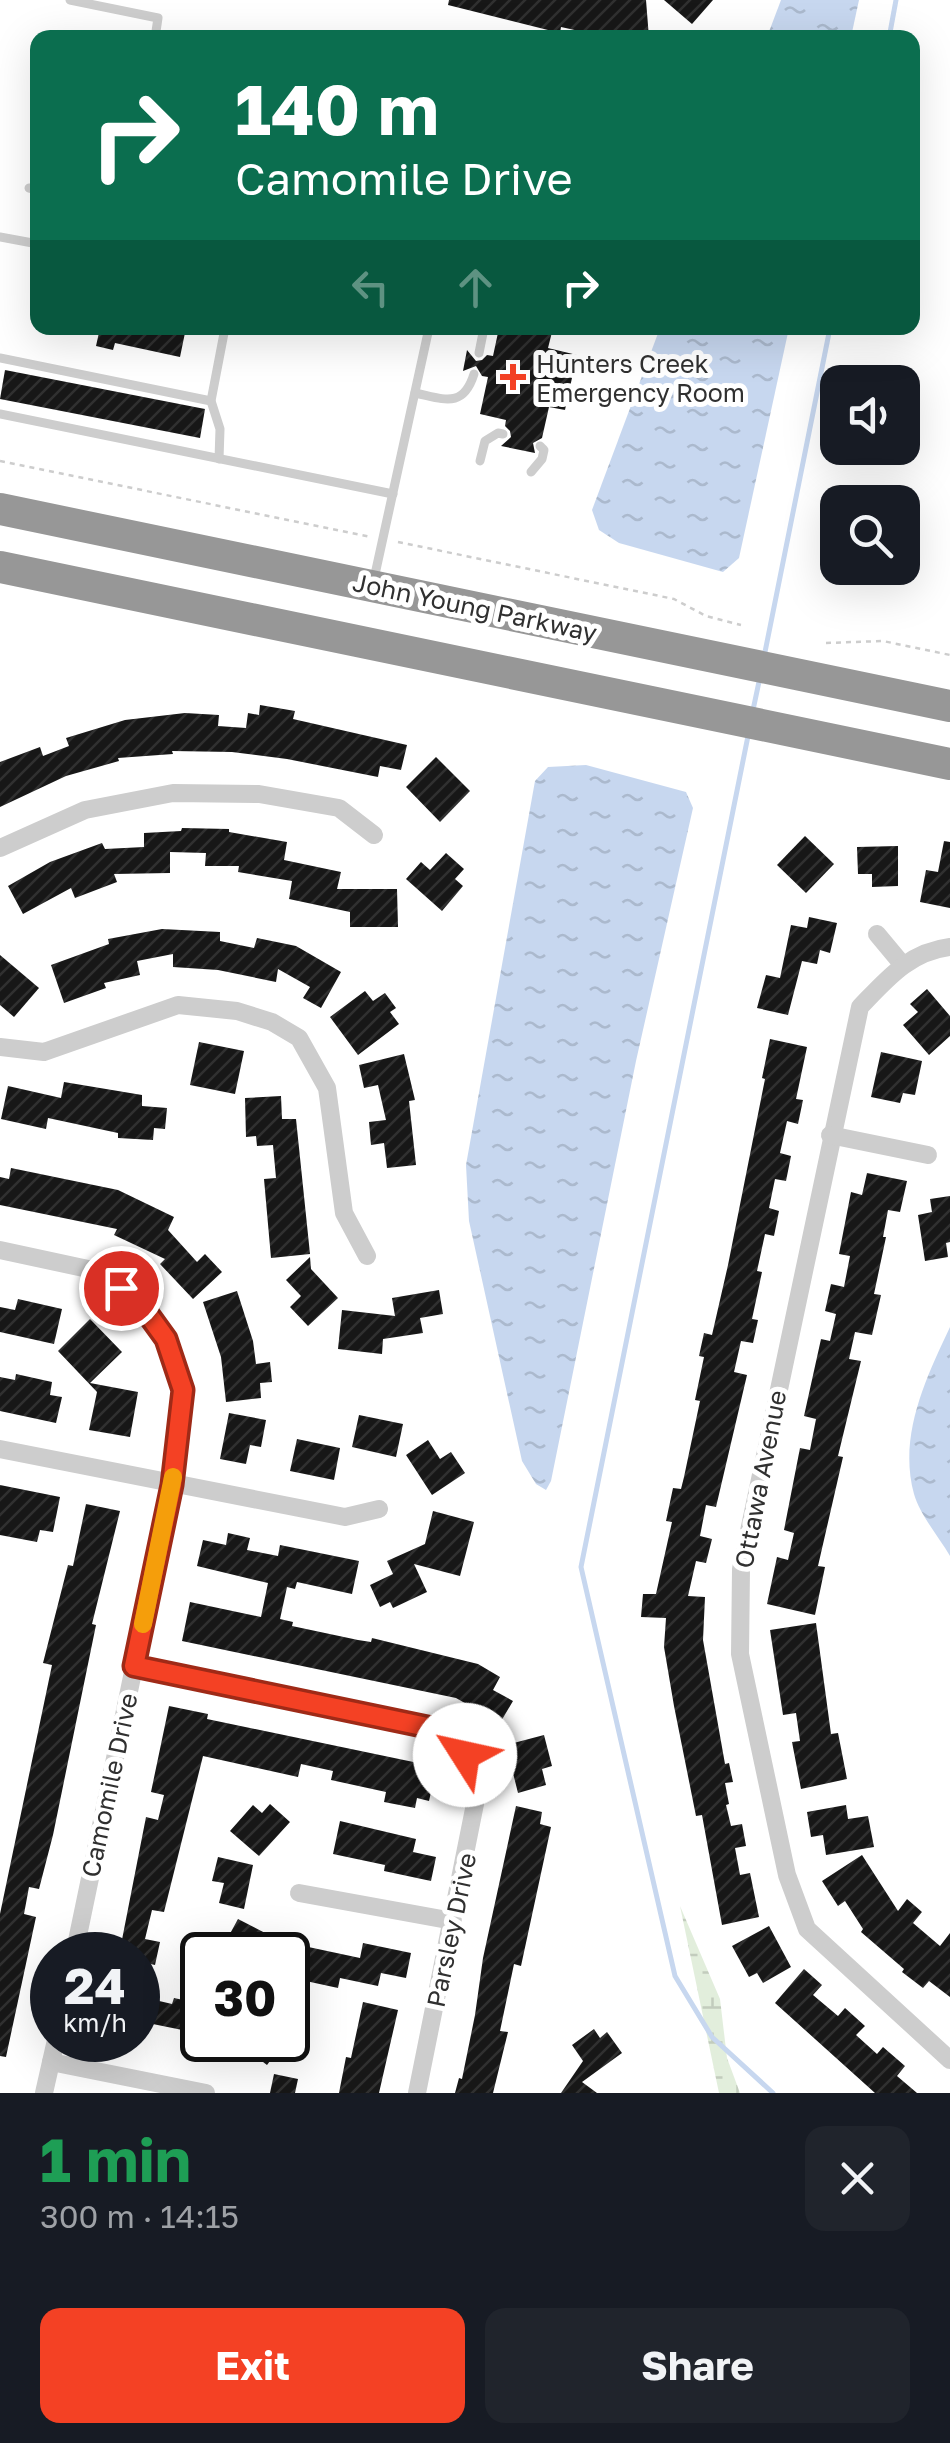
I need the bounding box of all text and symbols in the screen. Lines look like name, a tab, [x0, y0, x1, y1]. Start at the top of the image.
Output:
text: 140 m	[235, 66, 439, 150]
icon: right	[70, 70, 200, 200]
text: Camomile Drive	[235, 151, 573, 205]
icon: left	[343, 260, 398, 315]
icon: ahead	[448, 260, 503, 315]
icon: right	[553, 260, 608, 315]
place label: Hunters Creek Emergency Room	[536, 348, 745, 408]
marker: Hunters Creek Emergency Room	[500, 364, 526, 390]
map controls	[820, 365, 920, 585]
button: sound	[820, 365, 920, 465]
button: search	[820, 485, 920, 585]
street label: John Young Parkway	[350, 566, 600, 648]
pin	[79, 1246, 164, 1331]
icon: arrive	[94, 1261, 149, 1316]
street label: Ottawa Avenue	[728, 1387, 792, 1571]
street label: Camomile Drive	[74, 1690, 144, 1880]
position arrow	[413, 1703, 517, 1807]
street label: Parsley Drive	[419, 1850, 483, 2010]
speed limit sign: 30	[180, 1932, 310, 2062]
text: 24	[64, 1955, 126, 2015]
text: km/h	[63, 2007, 127, 2038]
text: 1 min	[40, 2123, 191, 2195]
button: close	[805, 2126, 910, 2231]
text: 300 m · 14:15	[40, 2197, 239, 2235]
button: Exit	[40, 2308, 465, 2423]
button: Share	[485, 2308, 910, 2423]

